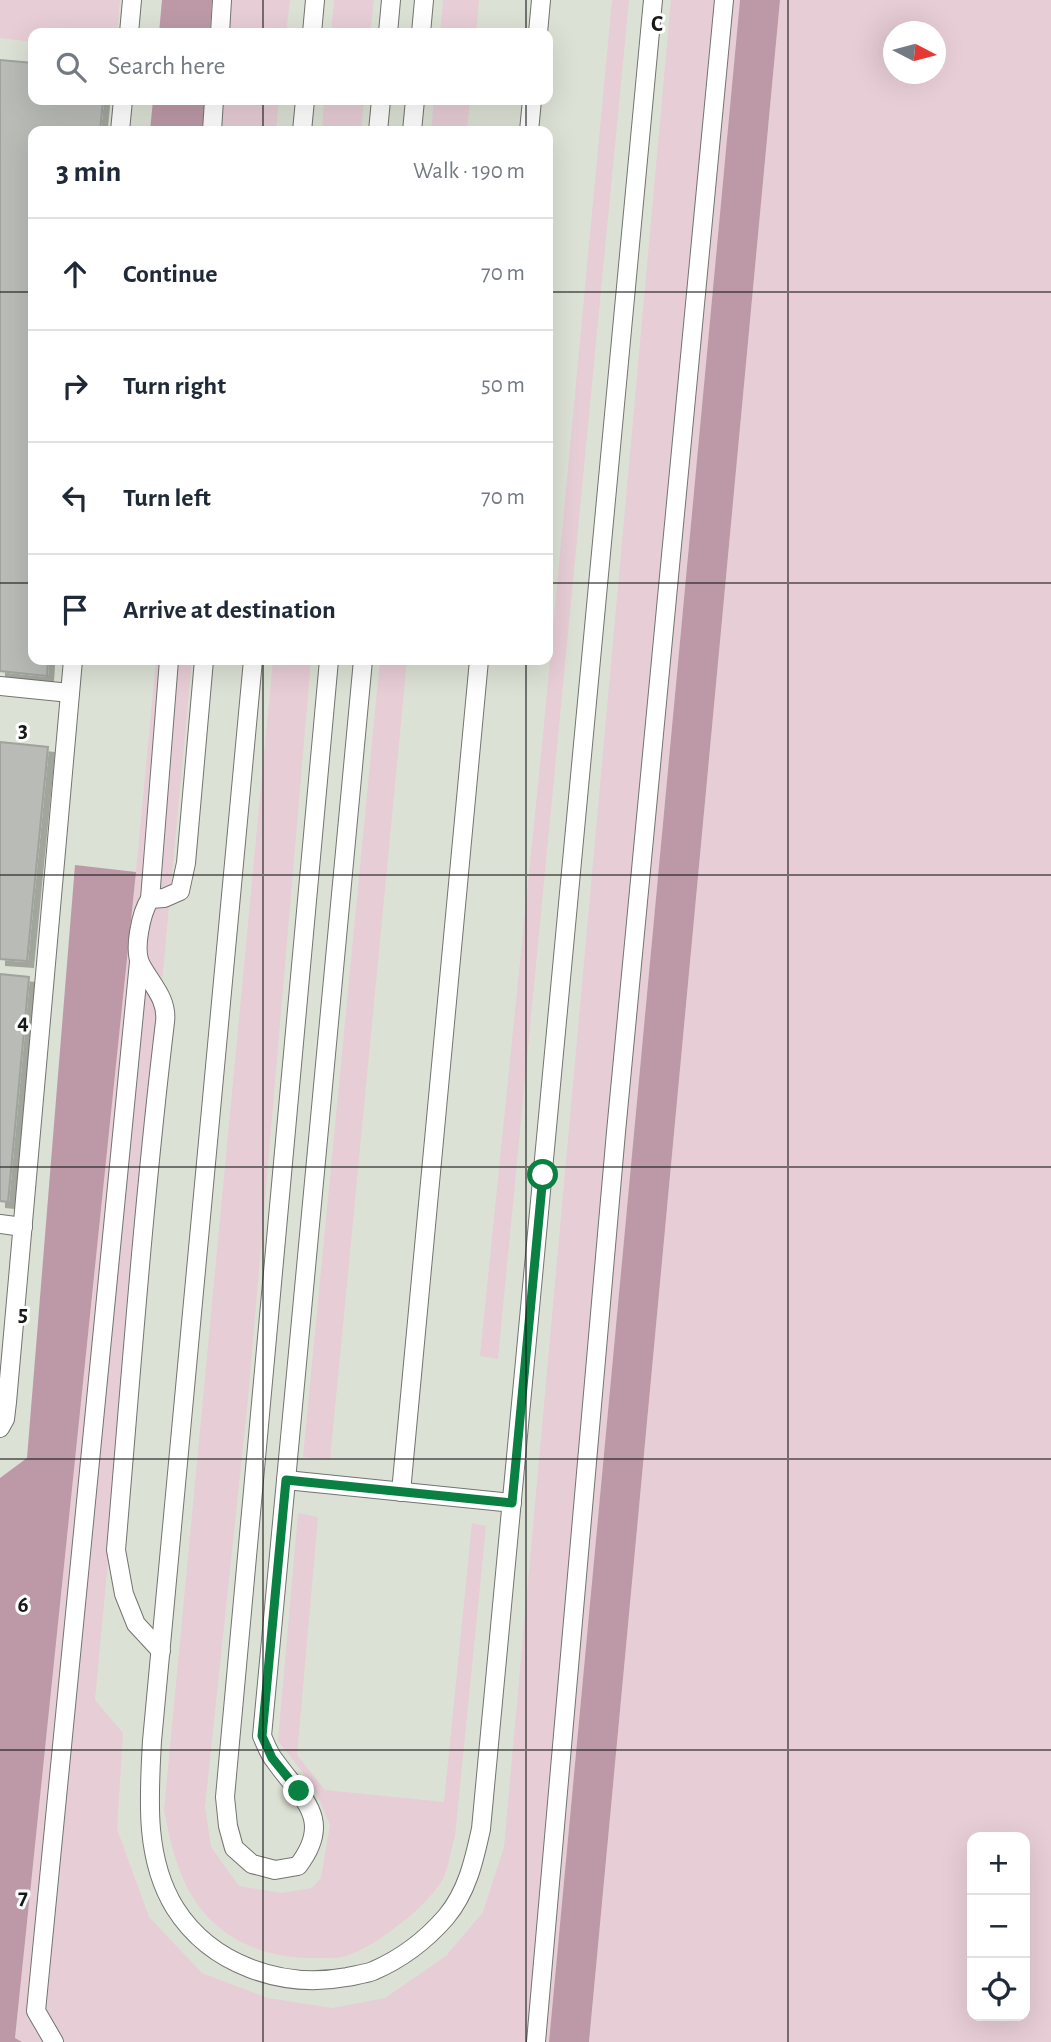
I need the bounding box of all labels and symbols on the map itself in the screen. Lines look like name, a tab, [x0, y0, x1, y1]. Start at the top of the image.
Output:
text: C	[651, 13, 663, 36]
north arrow	[883, 21, 946, 84]
text: 3	[18, 719, 28, 742]
text: 4	[17, 1011, 29, 1034]
route start	[527, 1159, 558, 1190]
text: 5	[18, 1303, 28, 1326]
text: 6	[17, 1594, 29, 1617]
route end	[283, 1775, 314, 1806]
text: 7	[18, 1886, 28, 1909]

